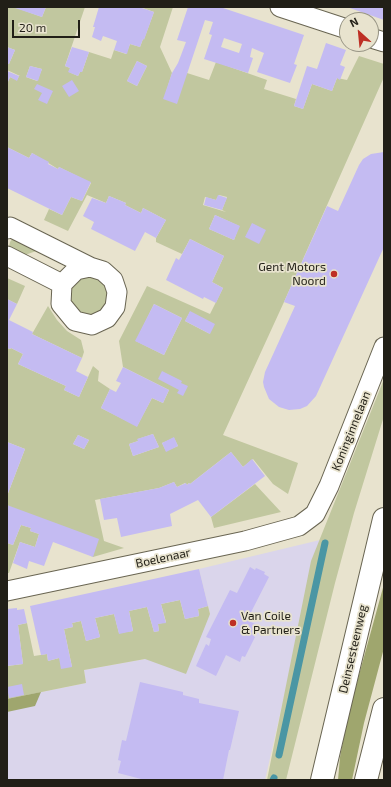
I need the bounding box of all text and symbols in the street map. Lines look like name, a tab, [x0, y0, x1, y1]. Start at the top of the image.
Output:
scale bar	[14, 12, 82, 38]
north arrow	[339, 12, 379, 52]
text: N	[347, 14, 360, 29]
text: 20 m	[19, 20, 46, 34]
place label: Gent Motors Noord	[258, 260, 326, 288]
marker: Gent Motors Noord	[329, 269, 339, 279]
street label: Koninginnelaan	[329, 389, 373, 473]
street label: Boelenaar	[134, 545, 192, 571]
street label: Deinsesteenweg	[336, 603, 370, 695]
place label: Van Coile & Partners	[241, 609, 300, 637]
marker: Van Coile & Partners	[228, 618, 238, 628]

